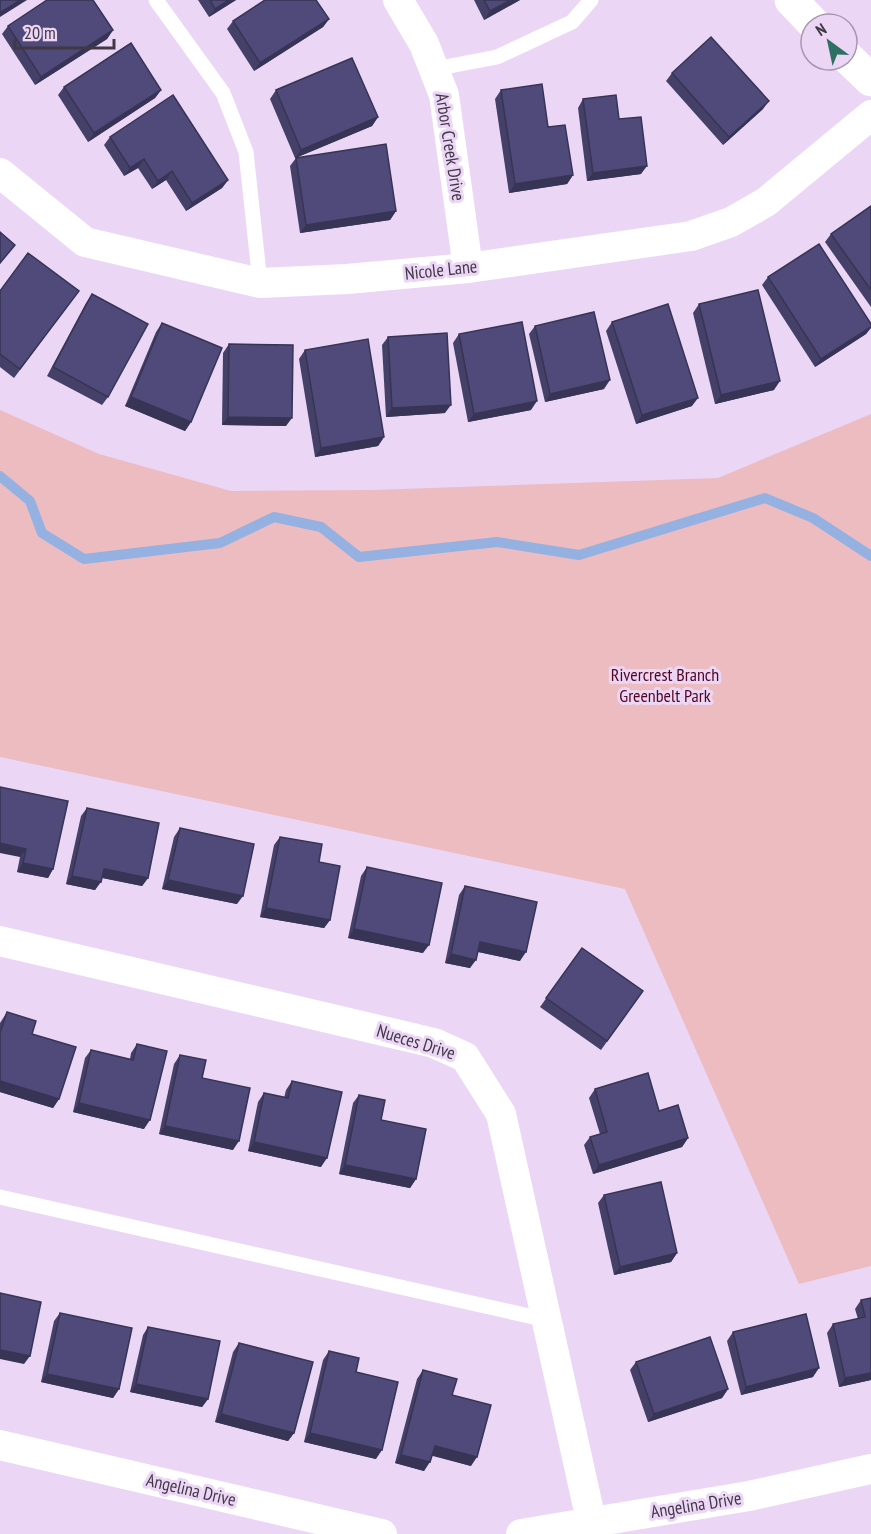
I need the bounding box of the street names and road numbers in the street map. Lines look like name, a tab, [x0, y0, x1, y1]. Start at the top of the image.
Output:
street label: Arbor Creek Drive	[431, 92, 470, 202]
street label: Nicole Lane	[404, 254, 478, 285]
street label: Nueces Drive	[374, 1019, 458, 1064]
street label: Angelina Drive	[144, 1468, 238, 1511]
street label: Angelina Drive	[649, 1486, 743, 1523]

